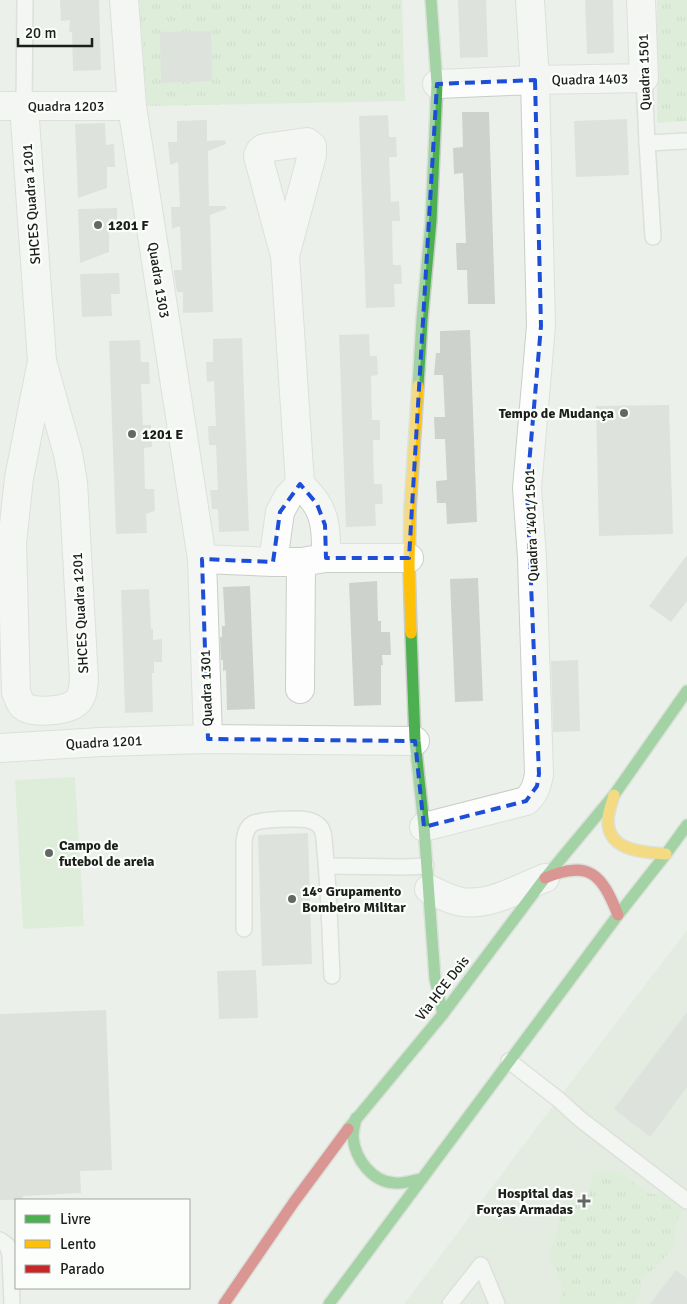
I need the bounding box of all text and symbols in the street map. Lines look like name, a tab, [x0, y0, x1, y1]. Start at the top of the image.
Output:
scale bar	[18, 15, 91, 47]
text: 20 m	[25, 24, 56, 42]
street label: Quadra 1501	[635, 33, 654, 111]
street label: Quadra 1403	[552, 70, 629, 89]
street label: Quadra 1203	[28, 98, 104, 115]
street label: SHCES Quadra 1201	[19, 143, 44, 265]
place label: 1201 F	[108, 217, 149, 234]
marker: 1201 F	[92, 219, 104, 231]
street label: Quadra 1303	[144, 241, 173, 319]
place label: Tempo de Mudança	[499, 405, 614, 422]
marker: Tempo de Mudança	[618, 407, 630, 419]
place label: 1201 E	[142, 426, 183, 443]
marker: 1201 E	[126, 428, 138, 440]
street label: Quadra 1401/1501	[521, 468, 542, 582]
street label: SHCES Quadra 1201	[69, 552, 92, 674]
street label: Quadra 1301	[197, 649, 216, 727]
street label: Quadra 1201	[65, 732, 143, 753]
place label: Campo de futebol de areia	[58, 837, 155, 870]
marker: Campo de futebol de areia	[43, 847, 55, 859]
place label: 14° Grupamento Bombeiro Militar	[302, 883, 406, 916]
marker: 14° Grupamento Bombeiro Militar	[286, 893, 298, 905]
street label: Via HCE Dois	[412, 953, 473, 1024]
place label: Hospital das Forças Armadas	[476, 1185, 573, 1218]
marker: Hospital das Forças Armadas	[577, 1194, 591, 1208]
legend	[15, 1199, 190, 1289]
text: Livre	[60, 1210, 91, 1228]
text: Lento	[60, 1235, 96, 1253]
text: Parado	[60, 1260, 105, 1278]

